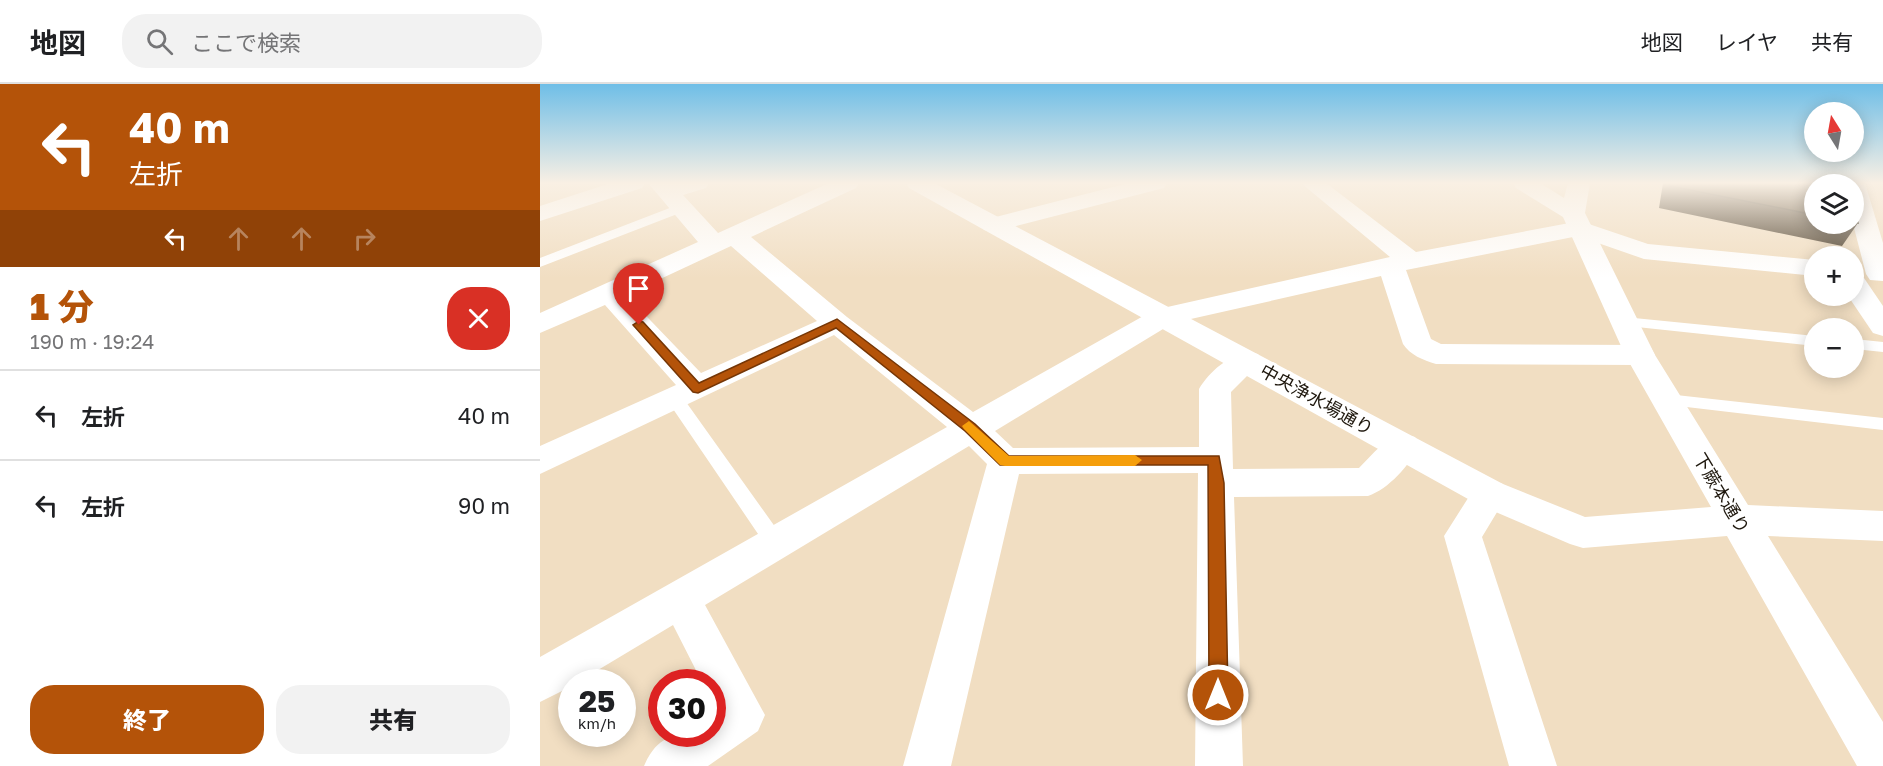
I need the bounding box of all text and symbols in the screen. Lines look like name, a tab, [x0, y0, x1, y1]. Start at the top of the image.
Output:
search box	[122, 14, 542, 68]
icon: search	[143, 25, 176, 58]
text: 地図	[30, 26, 86, 59]
text: ここで検索	[191, 29, 301, 56]
text: 地図	[1641, 29, 1683, 55]
text: レイヤ	[1716, 29, 1778, 55]
text: 共有	[1811, 29, 1853, 55]
text: 40 m	[129, 102, 230, 152]
north arrow	[1804, 102, 1864, 162]
map controls	[1804, 102, 1864, 378]
icon: left	[30, 108, 108, 186]
text: 左折	[129, 158, 183, 190]
button: layers	[1804, 174, 1864, 234]
icon: left	[159, 222, 192, 255]
icon: ahead	[222, 222, 255, 255]
icon: ahead	[285, 222, 318, 255]
icon: right	[348, 222, 381, 255]
button: +	[1804, 246, 1864, 306]
pin	[613, 263, 664, 325]
icon: arrive	[622, 272, 655, 305]
text: 1 分	[30, 285, 94, 328]
button: close	[447, 287, 510, 350]
button: −	[1804, 318, 1864, 378]
text: 190 m · 19:24	[30, 329, 155, 353]
street label: 中央浄水場通り	[1257, 359, 1377, 439]
icon: left	[30, 399, 63, 432]
text: 40 m	[458, 402, 510, 429]
text: 左折	[81, 403, 125, 430]
street label: 下蕨本通り	[1689, 449, 1755, 537]
icon: left	[30, 489, 63, 522]
text: 90 m	[458, 492, 510, 519]
text: 左折	[81, 493, 125, 520]
position arrow	[1186, 663, 1250, 727]
speed limit sign: 30	[648, 669, 726, 747]
text: 25	[579, 683, 615, 719]
button: 終了	[30, 685, 264, 754]
button: 共有	[276, 685, 510, 754]
text: km/h	[578, 714, 616, 732]

